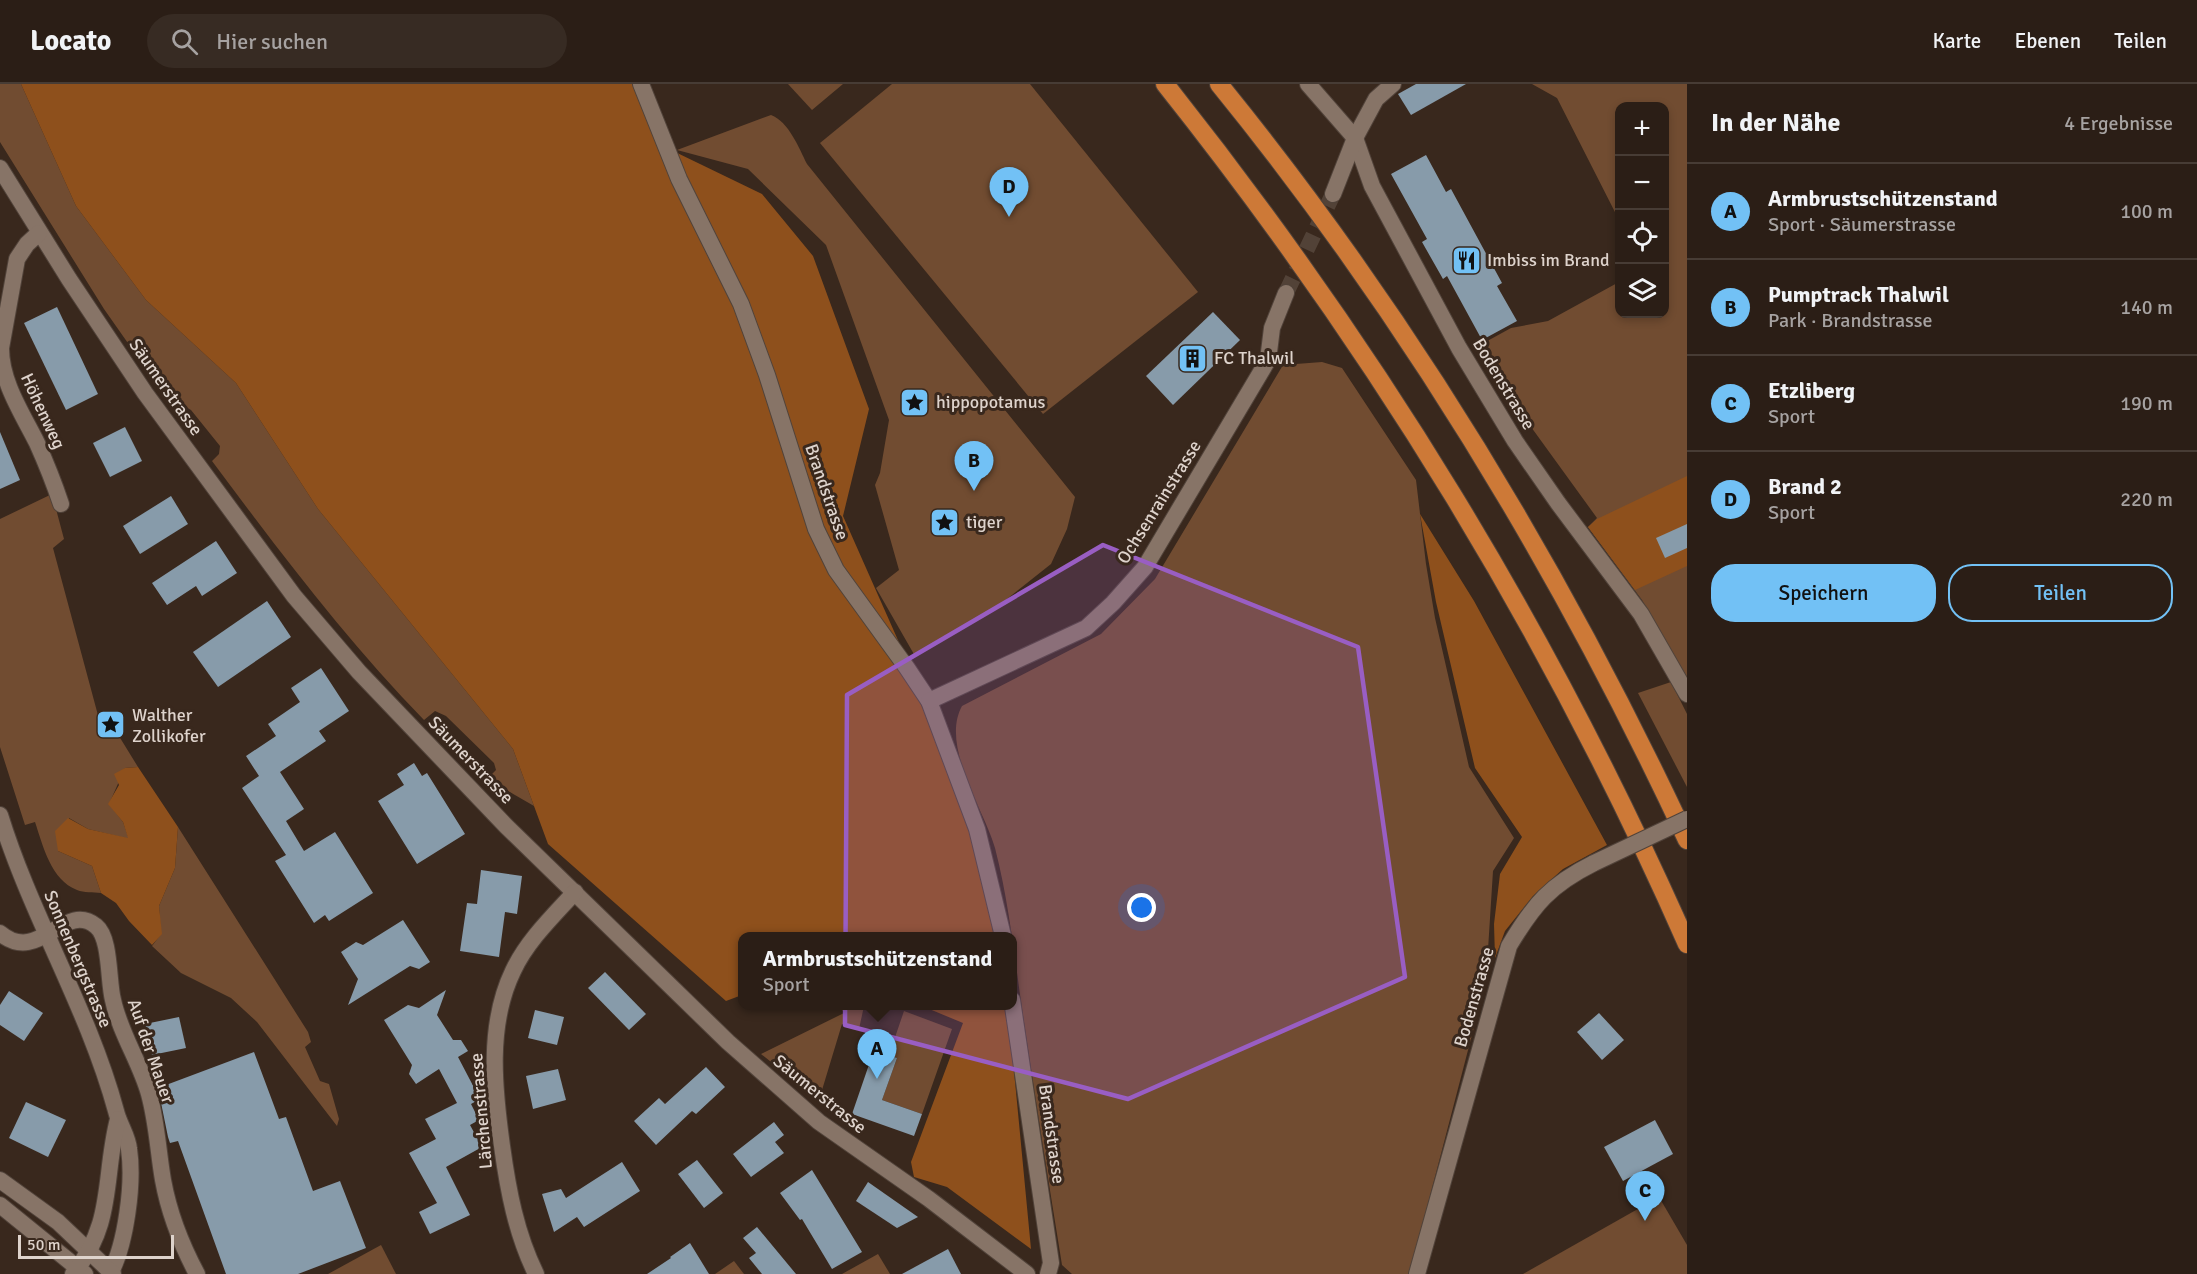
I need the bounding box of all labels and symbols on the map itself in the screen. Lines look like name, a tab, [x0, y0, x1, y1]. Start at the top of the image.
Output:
pin: D	[990, 168, 1028, 217]
restaurant icon: Imbiss im Brand	[1450, 244, 1482, 276]
place label: Imbiss im Brand	[1487, 249, 1610, 271]
street label: Säumerstrasse	[124, 334, 208, 440]
street label: Bodenstrasse	[1468, 334, 1540, 434]
building icon: FC Thalwil	[1177, 342, 1209, 374]
place label: FC Thalwil	[1214, 347, 1294, 369]
street label: Höhenweg	[16, 370, 70, 452]
place icon: hippopotamus	[899, 386, 931, 418]
place label: hippopotamus	[936, 391, 1045, 413]
street label: Ochsenrainstrasse	[1112, 436, 1206, 568]
street label: Brandstrasse	[800, 441, 854, 543]
pin: B	[954, 442, 994, 491]
place icon: tiger	[929, 506, 961, 538]
place label: tiger	[966, 511, 1003, 533]
place label: Walther Zollikofer	[132, 704, 206, 747]
place icon: Walther Zollikofer	[95, 709, 127, 741]
street label: Säumerstrasse	[424, 712, 518, 808]
street label: Sonnenbergstrasse	[39, 887, 117, 1031]
your location	[1127, 893, 1156, 922]
street label: Bodenstrasse	[1449, 944, 1499, 1050]
street label: Auf der Mauer	[123, 996, 179, 1106]
pin: A	[858, 1030, 896, 1079]
street label: Säumerstrasse	[769, 1050, 871, 1138]
street label: Lärchenstrasse	[465, 1052, 497, 1170]
street label: Brandstrasse	[1034, 1083, 1070, 1185]
pin: C	[1626, 1172, 1664, 1221]
scale bar	[18, 1232, 174, 1260]

